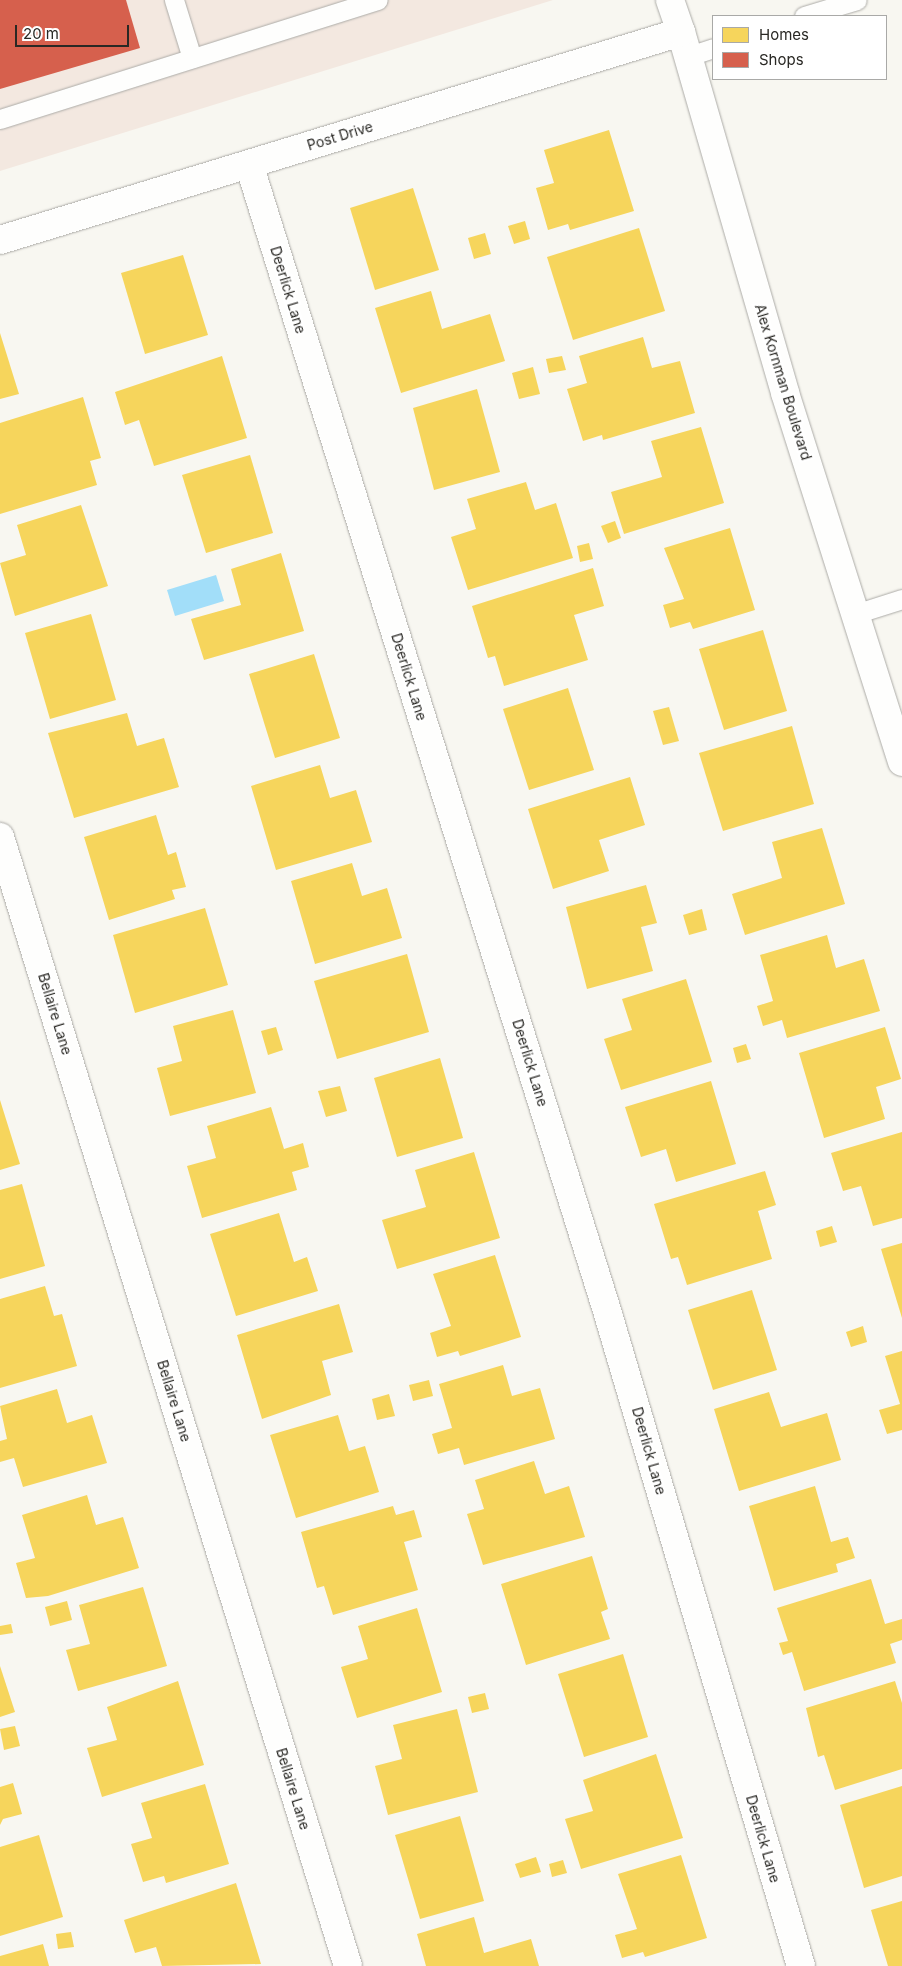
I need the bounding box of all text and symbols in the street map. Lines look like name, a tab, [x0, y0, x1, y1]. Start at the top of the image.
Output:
scale bar	[18, 15, 131, 47]
legend	[712, 15, 887, 80]
text: 20 m	[23, 24, 59, 43]
text: Homes	[759, 25, 809, 44]
text: Shops	[759, 50, 804, 69]
street label: Post Drive	[305, 118, 375, 154]
street label: Deerlick Lane	[267, 244, 309, 336]
street label: Alex Kornman Boulevard	[751, 302, 815, 462]
street label: Deerlick Lane	[388, 631, 430, 723]
street label: Bellaire Lane	[35, 971, 75, 1057]
street label: Deerlick Lane	[509, 1017, 551, 1109]
street label: Bellaire Lane	[154, 1358, 194, 1444]
street label: Deerlick Lane	[628, 1405, 670, 1497]
street label: Bellaire Lane	[273, 1746, 313, 1832]
street label: Deerlick Lane	[742, 1793, 784, 1885]

